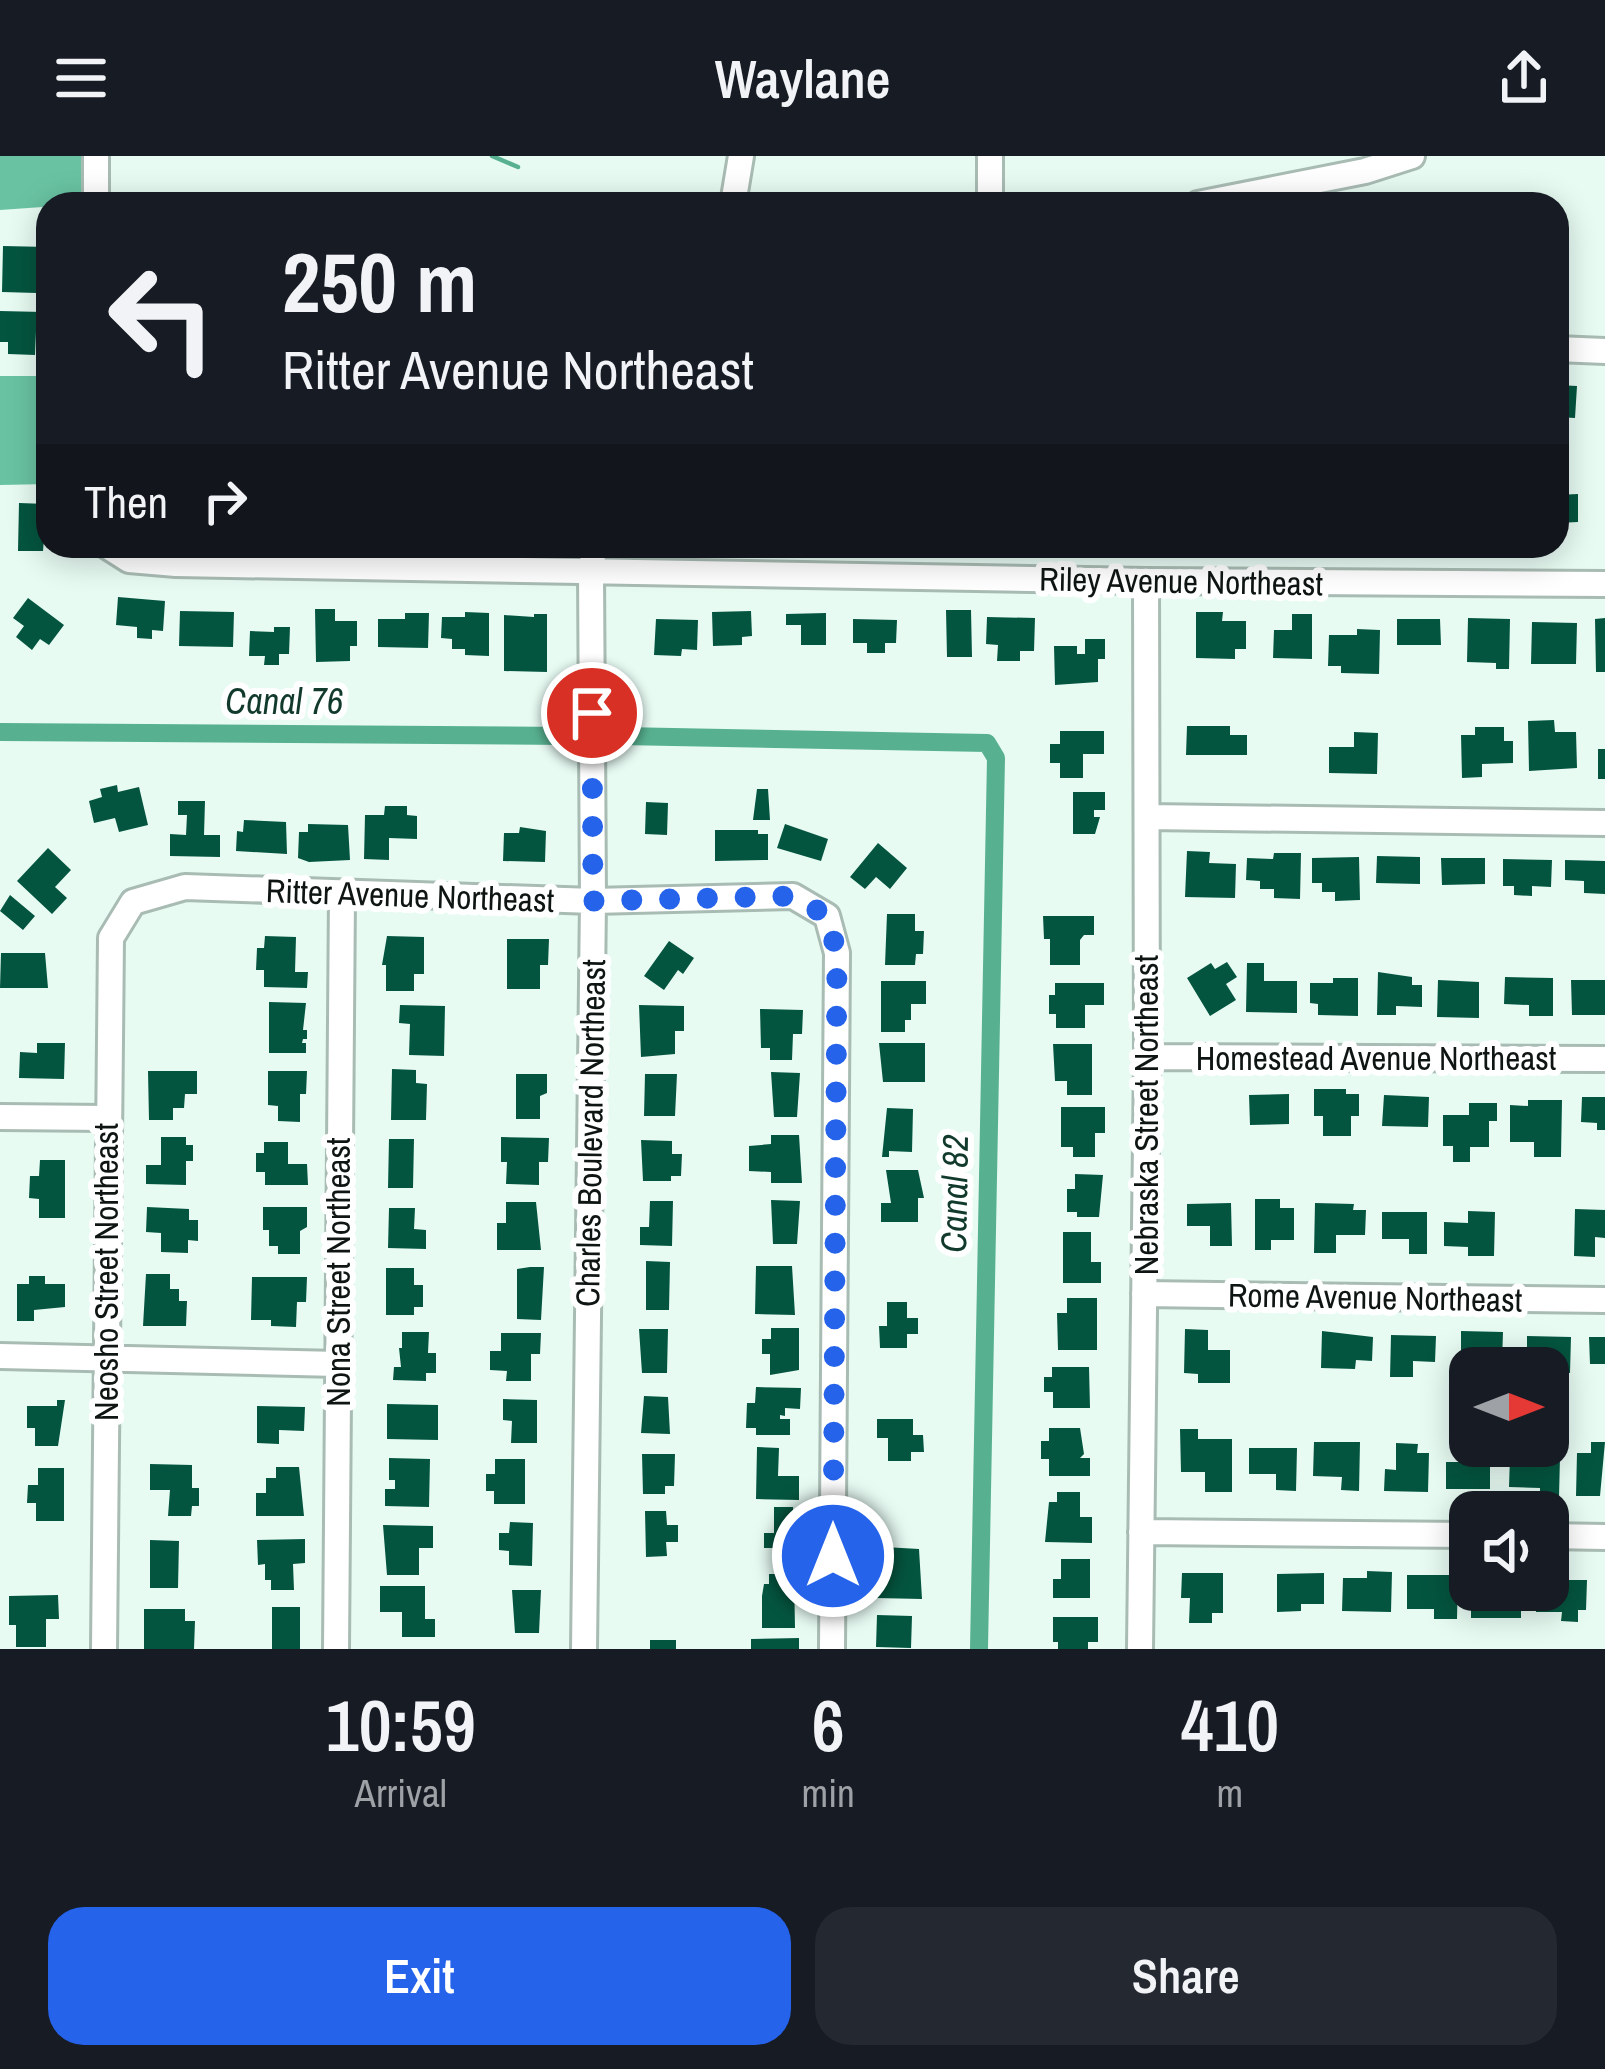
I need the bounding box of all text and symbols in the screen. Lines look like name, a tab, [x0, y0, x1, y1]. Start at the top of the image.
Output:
text: Waylane	[715, 42, 890, 115]
icon: menu	[48, 45, 114, 111]
icon: share	[1491, 45, 1557, 111]
text: 250 m	[282, 225, 477, 338]
icon: left	[84, 240, 240, 396]
text: Ritter Avenue Northeast	[282, 333, 754, 406]
icon: right	[192, 468, 258, 534]
text: Then	[84, 471, 168, 532]
street label: Riley Avenue Northeast	[1039, 557, 1323, 605]
pin	[541, 662, 643, 764]
water label: Canal 76	[225, 677, 343, 725]
icon: arrive	[559, 680, 625, 746]
street label: Ritter Avenue Northeast	[265, 868, 555, 922]
street label: Nebraska Street Northeast	[1124, 955, 1168, 1275]
street label: Charles Boulevard Northeast	[565, 959, 615, 1307]
street label: Homestead Avenue Northeast	[1196, 1036, 1556, 1080]
street label: Neosho Street Northeast	[84, 1123, 128, 1421]
water label: Canal 82	[929, 1134, 979, 1253]
street label: Nona Street Northeast	[316, 1137, 360, 1407]
street label: Rome Avenue Northeast	[1227, 1272, 1523, 1322]
north arrow	[1449, 1347, 1569, 1467]
map controls	[1449, 1347, 1569, 1611]
button: sound	[1449, 1491, 1569, 1611]
position arrow	[770, 1493, 896, 1619]
text: 10:59	[326, 1676, 476, 1773]
text: 6	[812, 1676, 845, 1773]
text: 410	[1181, 1676, 1279, 1773]
text: Arrival	[355, 1767, 447, 1819]
text: min	[802, 1767, 855, 1819]
text: m	[1217, 1767, 1243, 1819]
button: Exit	[48, 1907, 791, 2045]
button: Share	[815, 1907, 1557, 2045]

